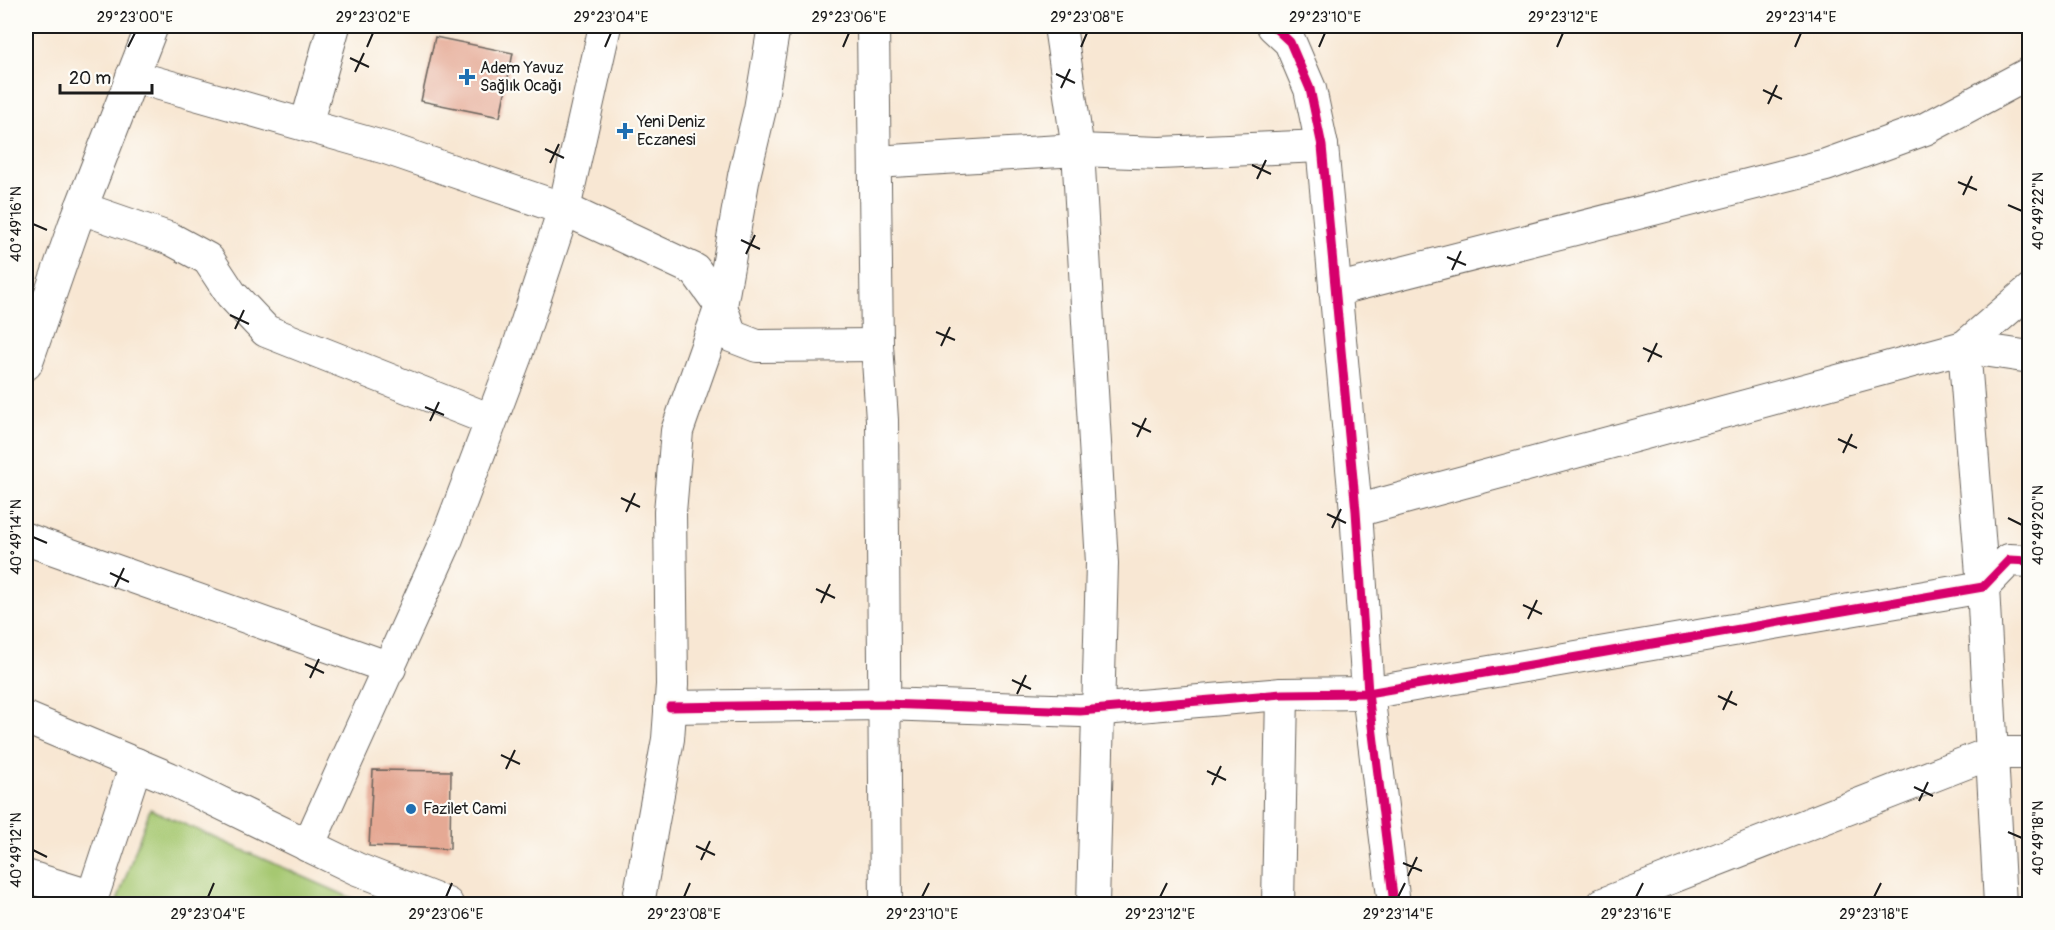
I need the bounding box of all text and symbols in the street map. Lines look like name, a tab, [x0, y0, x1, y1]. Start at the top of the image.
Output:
text: 29°23'00"E	[97, 8, 173, 27]
text: 29°23'02"E	[336, 8, 410, 27]
text: 29°23'04"E	[574, 8, 649, 27]
text: 29°23'06"E	[812, 8, 887, 27]
text: 29°23'08"E	[1050, 8, 1124, 27]
text: 29°23'10"E	[1289, 8, 1361, 27]
text: 29°23'12"E	[1528, 8, 1598, 27]
text: 29°23'14"E	[1766, 8, 1836, 27]
scale bar	[60, 57, 152, 95]
place label: Adem Yavuz Sağlık Ocağı	[480, 58, 563, 96]
text: 20 m	[69, 67, 111, 90]
marker: Adem Yavuz Sağlık Ocağı	[458, 68, 476, 86]
place label: Yeni Deniz Eczanesi	[636, 112, 705, 150]
marker: Yeni Deniz Eczanesi	[618, 124, 632, 138]
text: 40°49'22"N	[2029, 172, 2048, 250]
text: 40°49'16"N	[7, 186, 26, 262]
text: 40°49'20"N	[2029, 485, 2048, 565]
text: 40°49'14"N	[7, 499, 26, 575]
place label: Fazilet Cami	[423, 799, 506, 819]
text: 40°49'18"N	[2029, 801, 2048, 875]
marker: Fazilet Cami	[404, 802, 418, 816]
text: 40°49'12"N	[7, 812, 26, 888]
text: 29°23'04"E	[171, 905, 246, 924]
text: 29°23'06"E	[409, 905, 484, 924]
text: 29°23'08"E	[647, 905, 721, 924]
text: 29°23'10"E	[886, 905, 958, 924]
text: 29°23'12"E	[1125, 905, 1195, 924]
text: 29°23'14"E	[1363, 905, 1433, 924]
text: 29°23'16"E	[1601, 905, 1671, 924]
text: 29°23'18"E	[1839, 905, 1909, 924]

